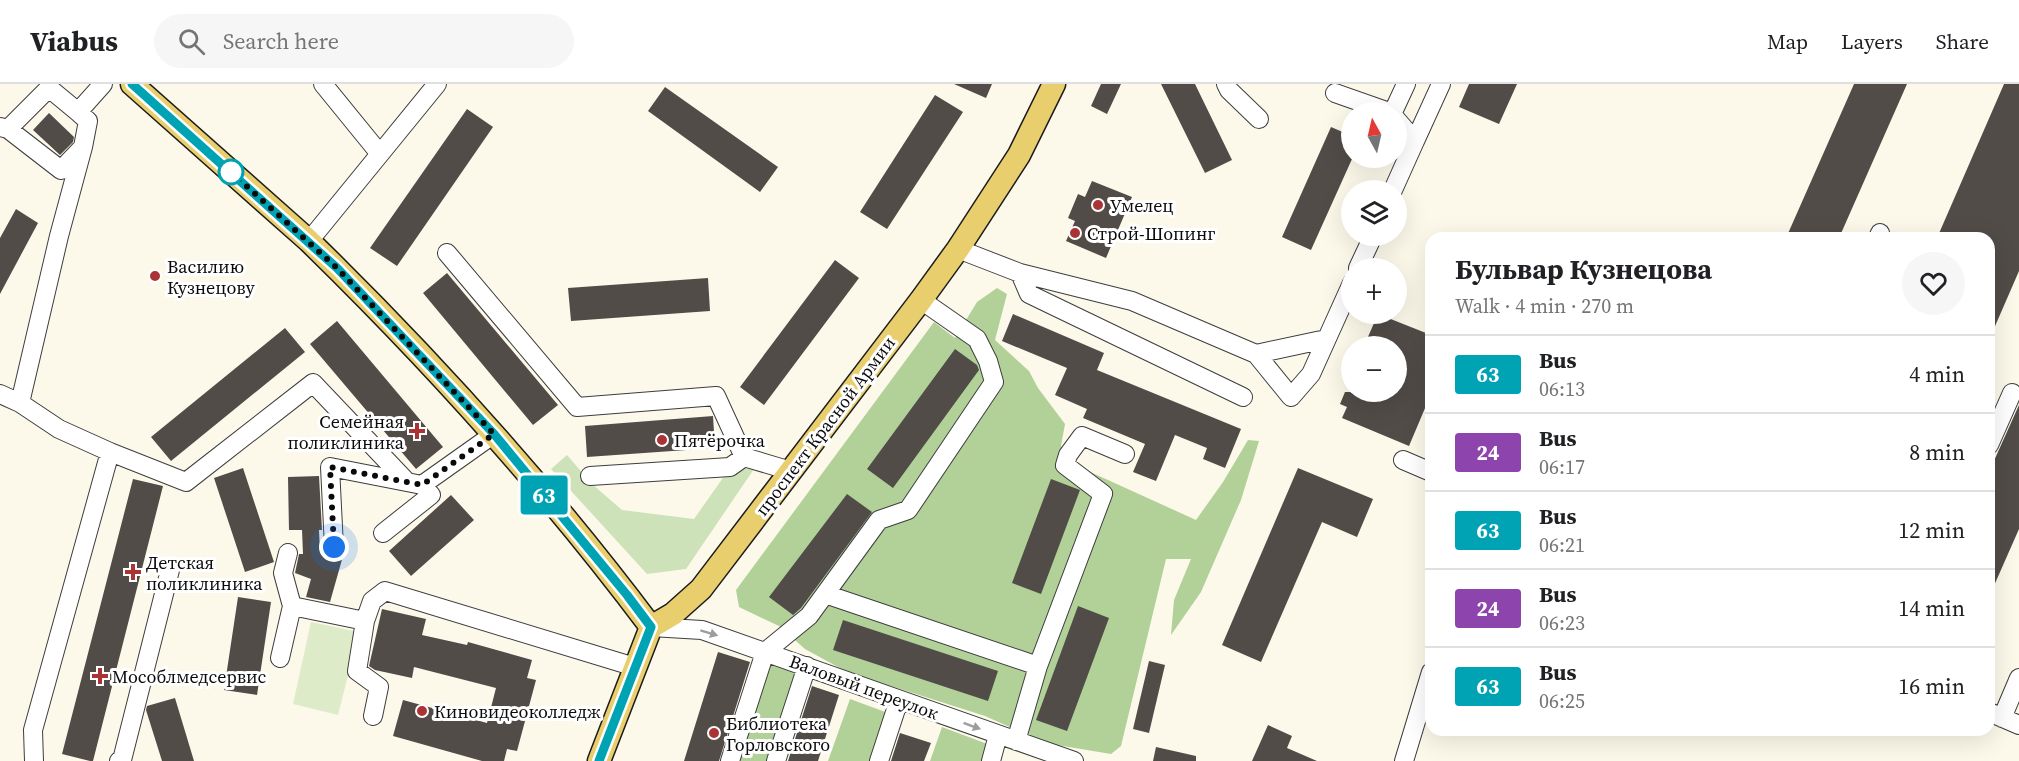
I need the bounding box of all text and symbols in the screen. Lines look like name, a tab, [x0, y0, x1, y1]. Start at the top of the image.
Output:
search box	[154, 14, 574, 68]
text: Viabus	[30, 22, 118, 60]
icon: search	[175, 25, 208, 58]
text: Search here	[223, 26, 339, 56]
text: Map	[1767, 27, 1808, 56]
text: Layers	[1841, 27, 1903, 56]
text: Share	[1936, 27, 1989, 56]
north arrow	[1341, 102, 1407, 168]
map controls	[1341, 102, 1407, 402]
unlabelled marker	[218, 159, 244, 185]
button: layers	[1341, 180, 1407, 246]
place label: Умелец	[1110, 193, 1174, 218]
marker: Умелец	[1091, 198, 1105, 212]
place label: Строй-Шопинг	[1087, 221, 1215, 246]
marker: Строй-Шопинг	[1068, 226, 1082, 240]
text: Бульвар Кузнецова	[1455, 250, 1712, 288]
button: heart	[1902, 252, 1965, 315]
place label: Василию Кузнецову	[167, 254, 256, 300]
button: +	[1341, 258, 1407, 324]
marker: Василию Кузнецову	[148, 269, 162, 283]
text: Walk · 4 min · 270 m	[1455, 292, 1634, 320]
street label: проспект Красной Армии	[749, 331, 901, 521]
button: −	[1341, 336, 1407, 402]
text: Bus	[1539, 345, 1576, 375]
text: 4 min	[1909, 359, 1965, 389]
text: 63	[1477, 360, 1499, 389]
text: 06:13	[1539, 375, 1585, 403]
place label: Семейная поликлиника	[288, 409, 405, 455]
marker: Семейная поликлиника	[408, 422, 426, 440]
text: Bus	[1539, 423, 1576, 453]
place label: Пятёрочка	[674, 428, 766, 453]
marker: Пятёрочка	[655, 433, 669, 447]
text: 8 min	[1909, 437, 1965, 467]
text: 24	[1477, 438, 1499, 467]
text: 06:17	[1539, 453, 1585, 481]
line badge: 63	[517, 476, 571, 514]
text: 63	[533, 481, 555, 510]
text: Bus	[1539, 501, 1576, 531]
text: 12 min	[1898, 515, 1965, 545]
text: 63	[1477, 516, 1499, 545]
text: 06:21	[1539, 531, 1585, 559]
your location	[319, 532, 349, 562]
place label: Детская поликлиника	[146, 550, 263, 596]
marker: Детская поликлиника	[124, 563, 142, 581]
text: Bus	[1539, 579, 1576, 609]
text: 14 min	[1898, 593, 1965, 623]
text: 24	[1477, 594, 1499, 623]
text: 06:23	[1539, 609, 1585, 637]
one-way arrow	[700, 629, 718, 638]
street label: Валовый переулок	[786, 648, 942, 726]
text: Bus	[1539, 657, 1576, 687]
place label: Мособлмедсервис	[112, 664, 266, 689]
marker: Мособлмедсервис	[93, 669, 107, 683]
text: 16 min	[1898, 671, 1965, 701]
text: 63	[1477, 672, 1499, 701]
text: 06:25	[1539, 687, 1585, 715]
place label: Киновидеоколледж	[434, 699, 601, 724]
marker: Киновидеоколледж	[415, 704, 429, 718]
place label: Библиотека Горловского	[726, 711, 830, 757]
one-way arrow	[963, 722, 981, 731]
marker: Библиотека Горловского	[707, 726, 721, 740]

